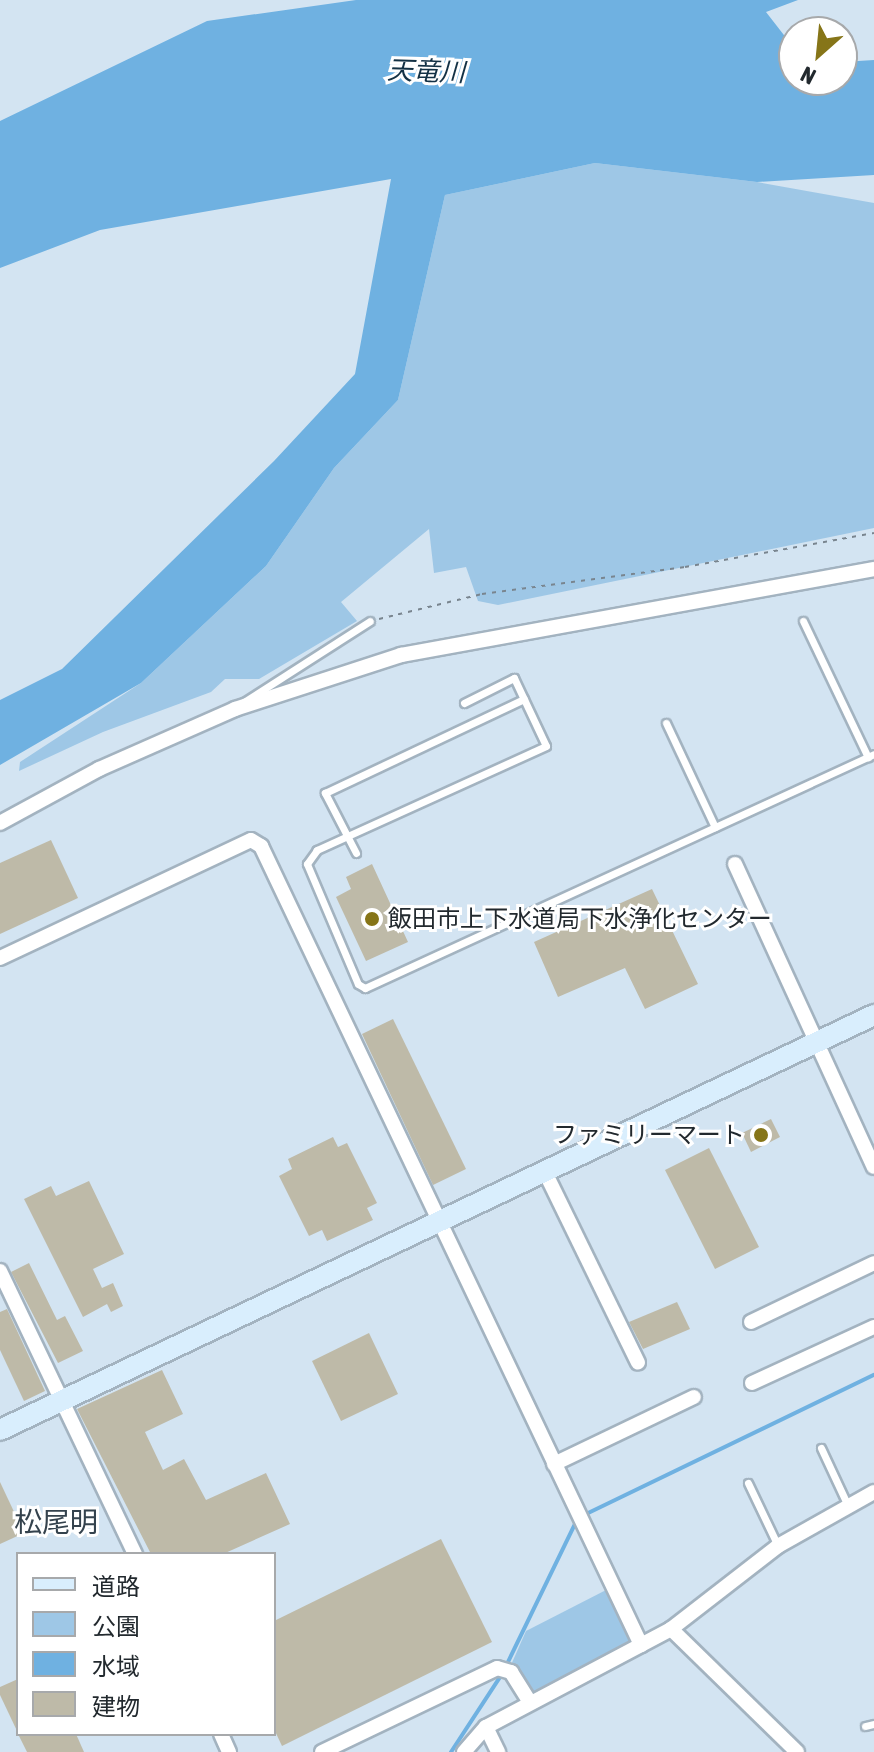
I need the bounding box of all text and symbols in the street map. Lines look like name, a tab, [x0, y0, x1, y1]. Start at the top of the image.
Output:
north arrow	[778, 16, 858, 96]
water label: 天竜川	[386, 55, 466, 89]
text: N	[796, 61, 820, 90]
place label: 飯田市上下水道局下水浄化センター	[388, 905, 772, 933]
marker: 飯田市上下水道局下水浄化センター	[363, 910, 381, 928]
place label: ファミリーマート	[553, 1121, 745, 1149]
marker: ファミリーマート	[752, 1126, 770, 1144]
district label: 松尾明	[14, 1505, 98, 1539]
legend	[16, 1552, 276, 1736]
text: 道路	[92, 1573, 140, 1600]
text: 公園	[92, 1613, 140, 1640]
text: 水域	[92, 1653, 140, 1680]
text: 建物	[92, 1693, 140, 1720]

